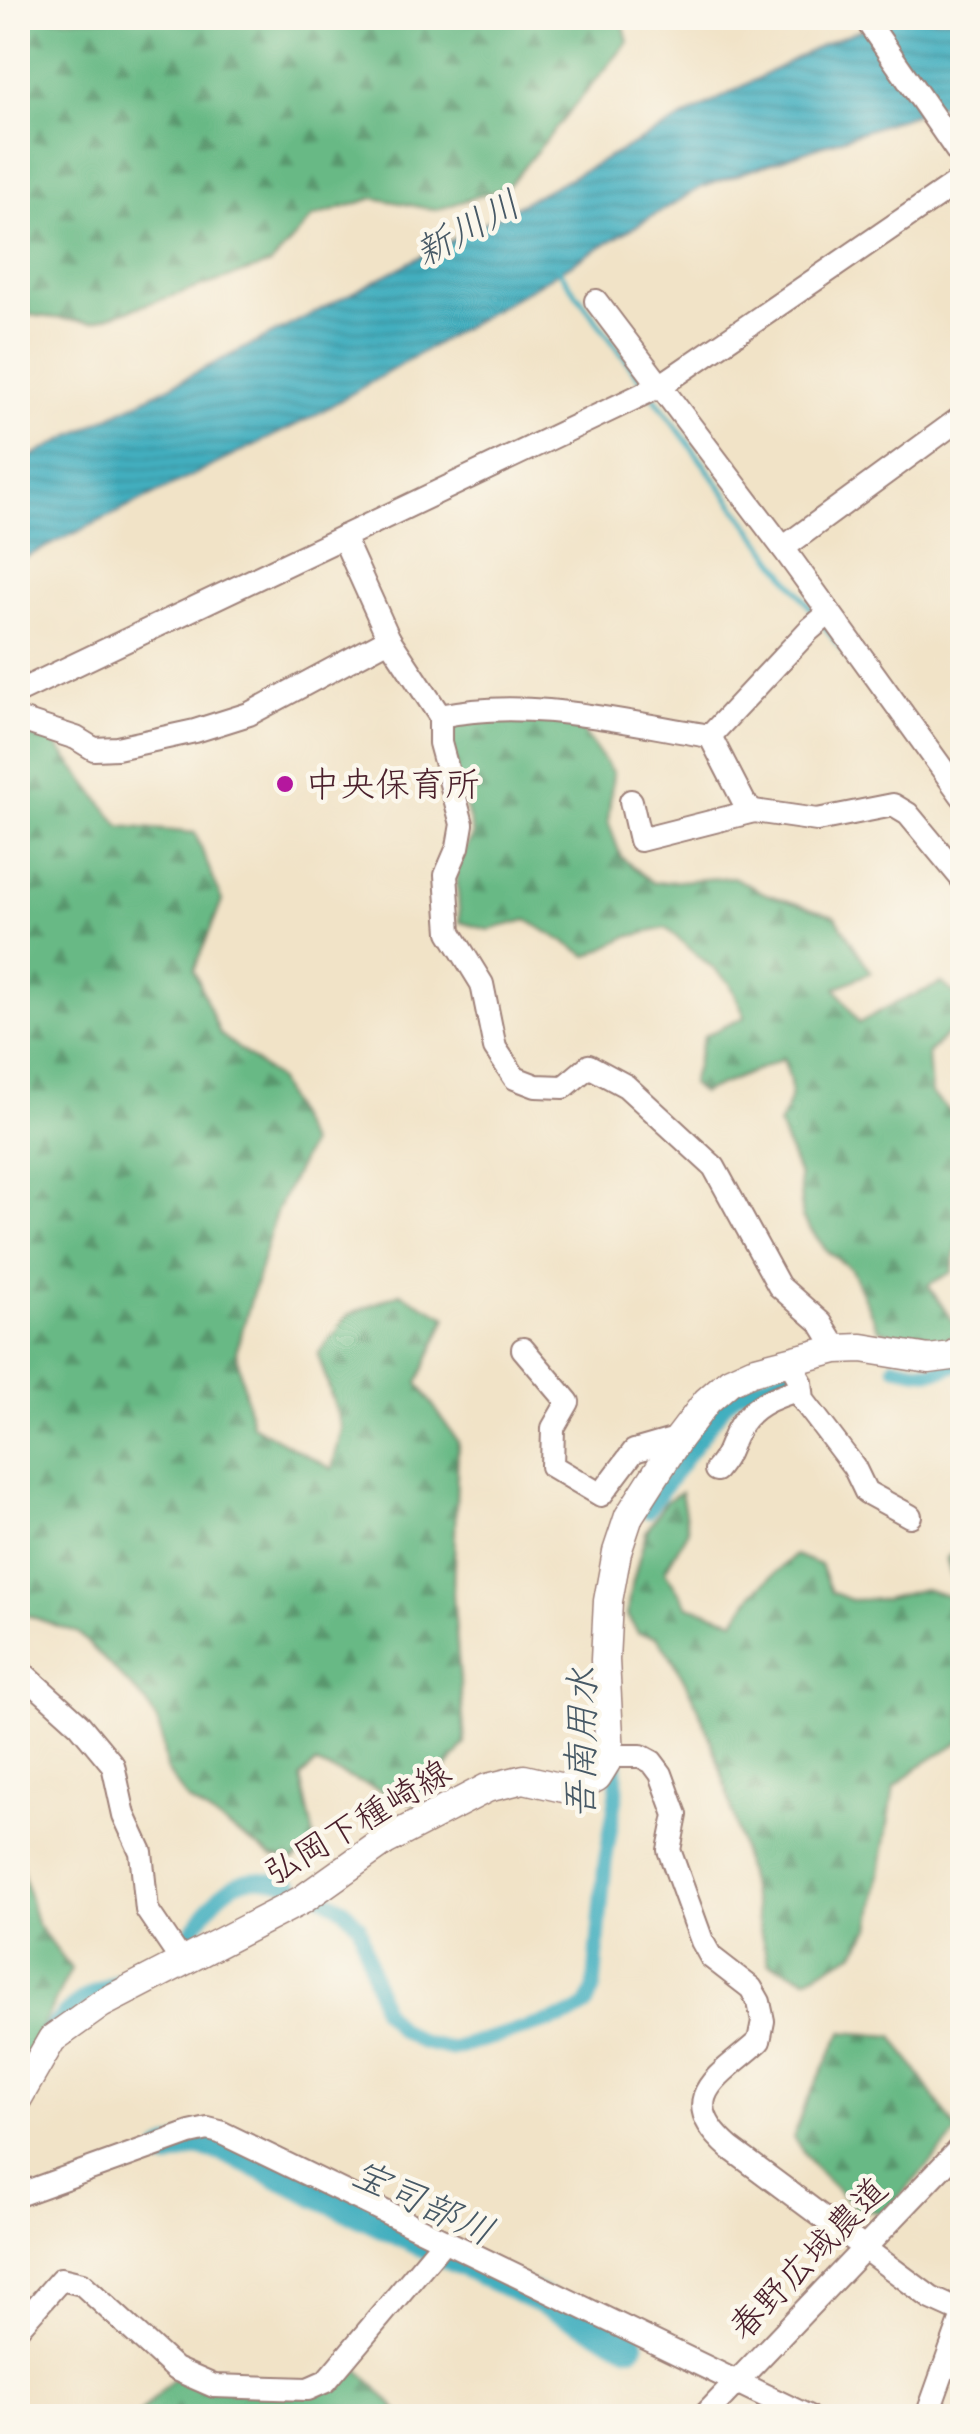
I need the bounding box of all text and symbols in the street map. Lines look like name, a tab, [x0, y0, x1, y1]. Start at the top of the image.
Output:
water label: 新川川	[406, 181, 533, 285]
place label: 中央保育所	[305, 764, 480, 814]
marker: 中央保育所	[274, 773, 296, 795]
water label: 吾南用水	[558, 1667, 615, 1820]
street label: 弘岡下種崎線	[257, 1751, 462, 1902]
water label: 宝司部川	[340, 2150, 501, 2264]
street label: 春野広域農道	[721, 2169, 903, 2354]

